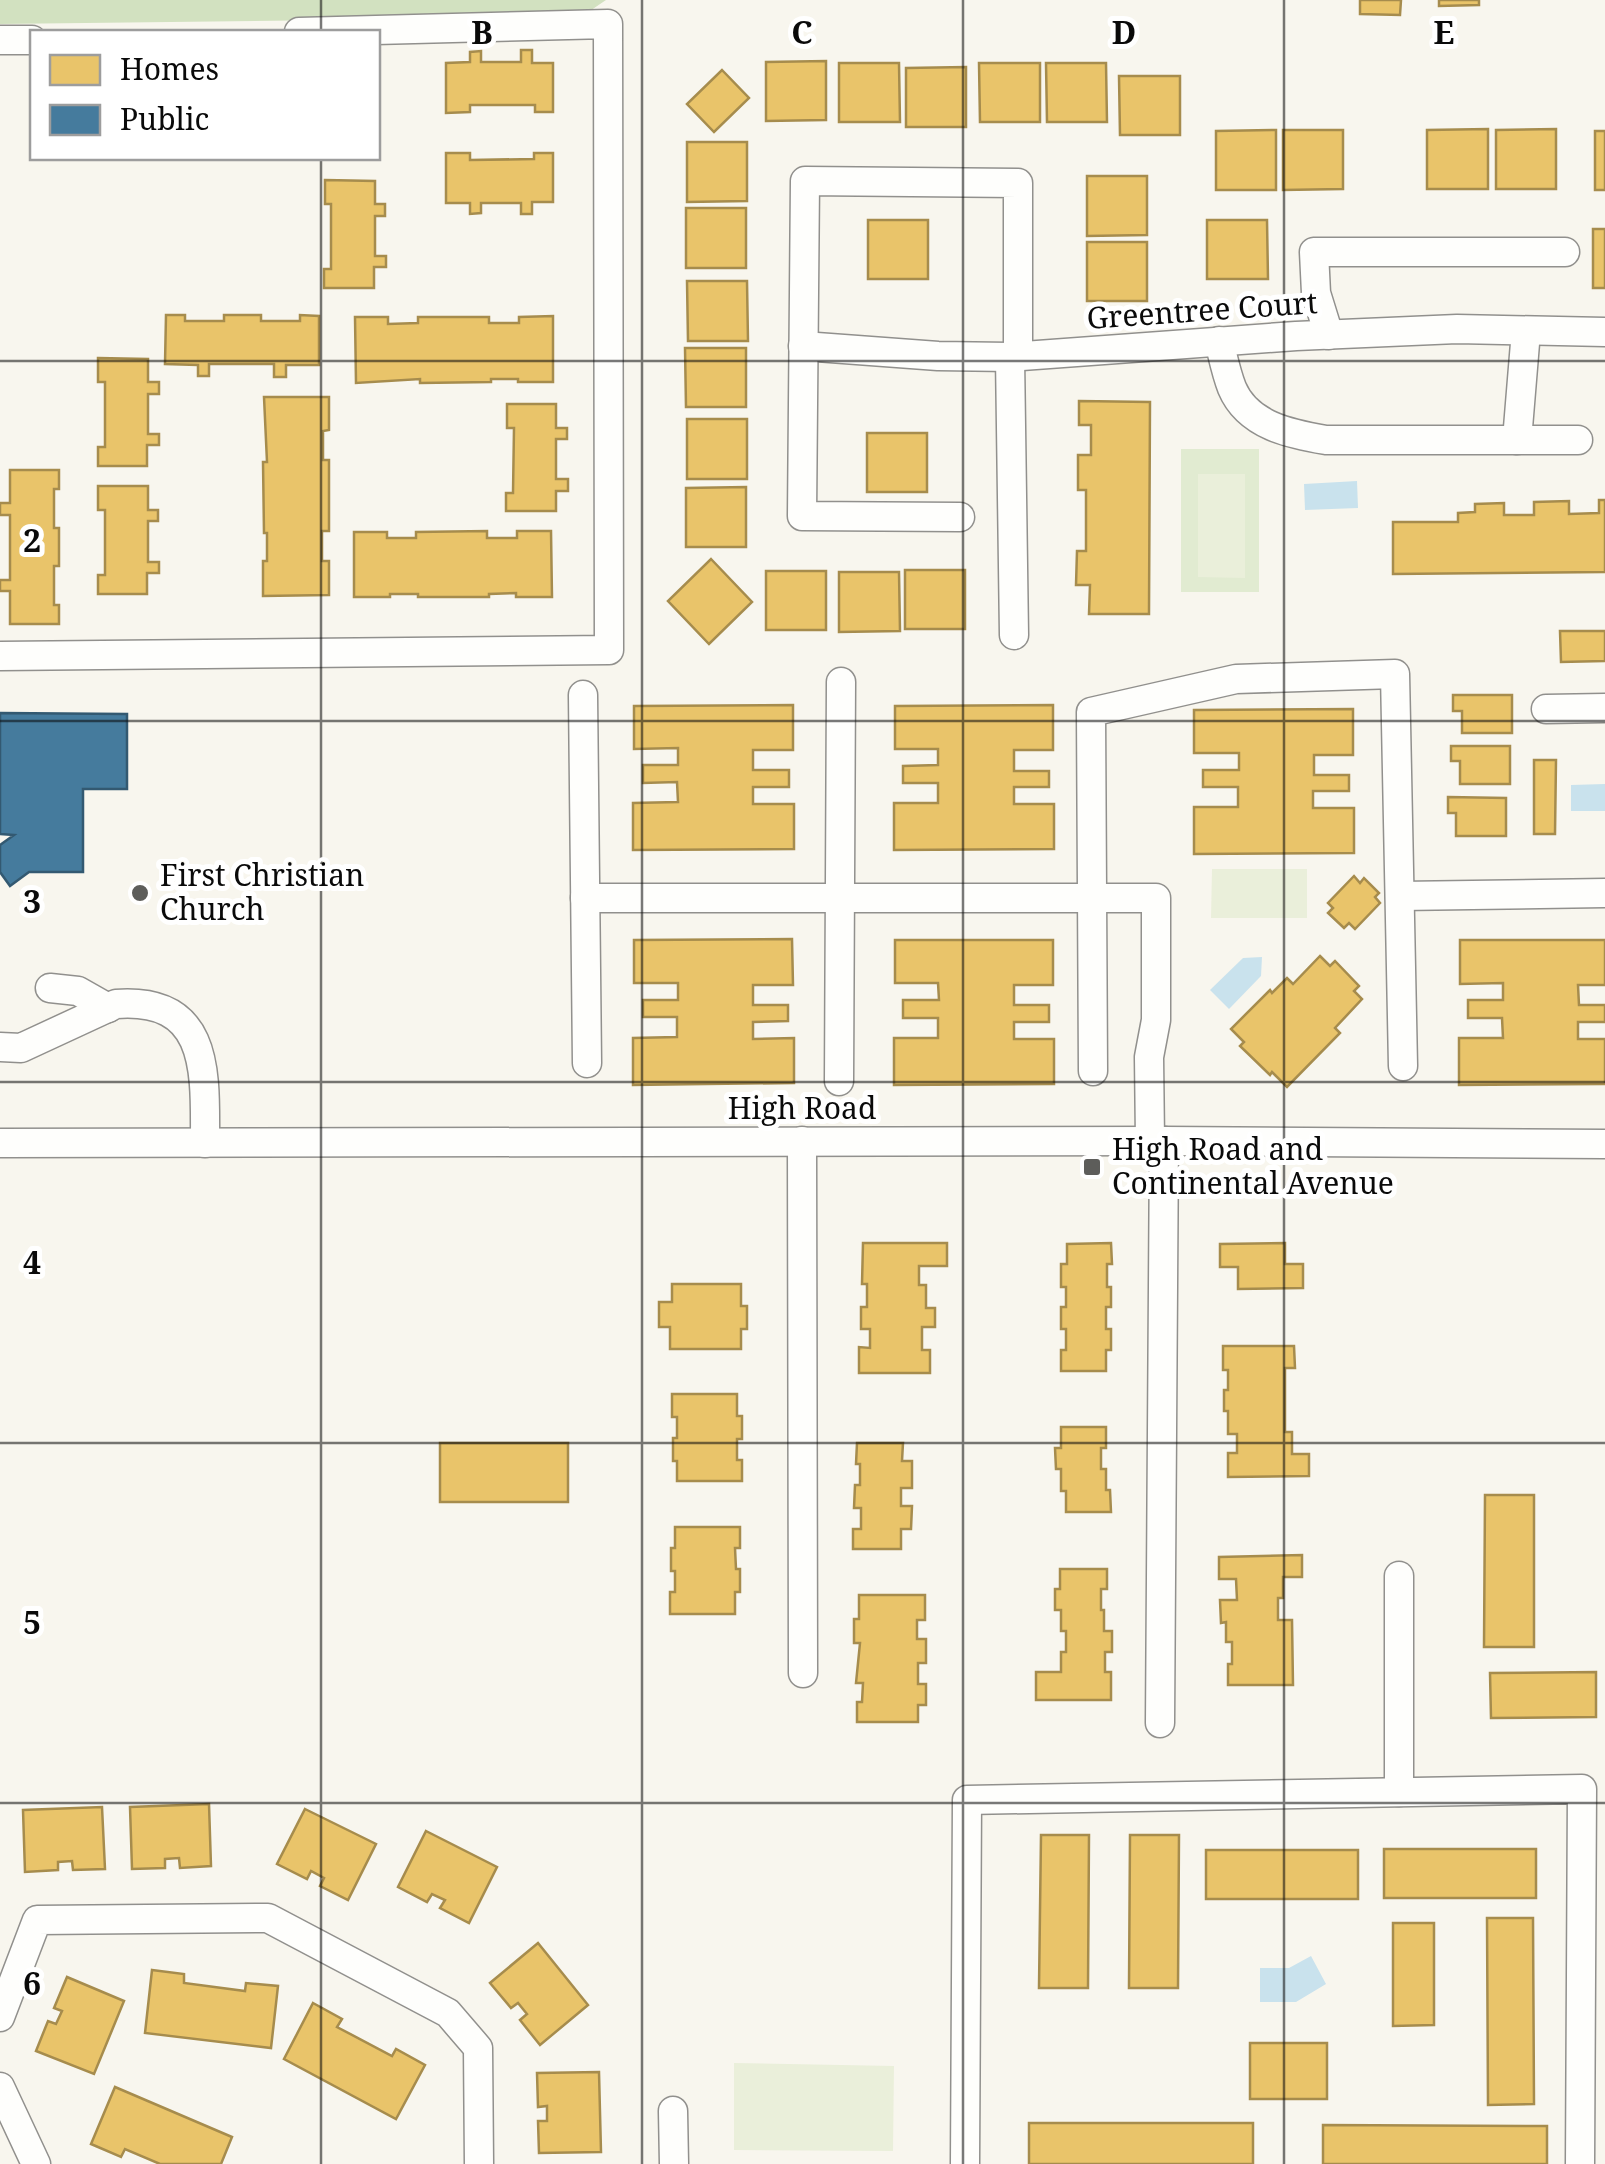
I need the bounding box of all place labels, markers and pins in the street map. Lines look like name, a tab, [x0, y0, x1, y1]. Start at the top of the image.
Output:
place label: First Christian Church	[160, 854, 364, 929]
marker: First Christian Church	[129, 882, 151, 904]
place label: High Road and Continental Avenue	[1112, 1128, 1394, 1203]
marker: High Road and Continental Avenue	[1081, 1156, 1103, 1178]

